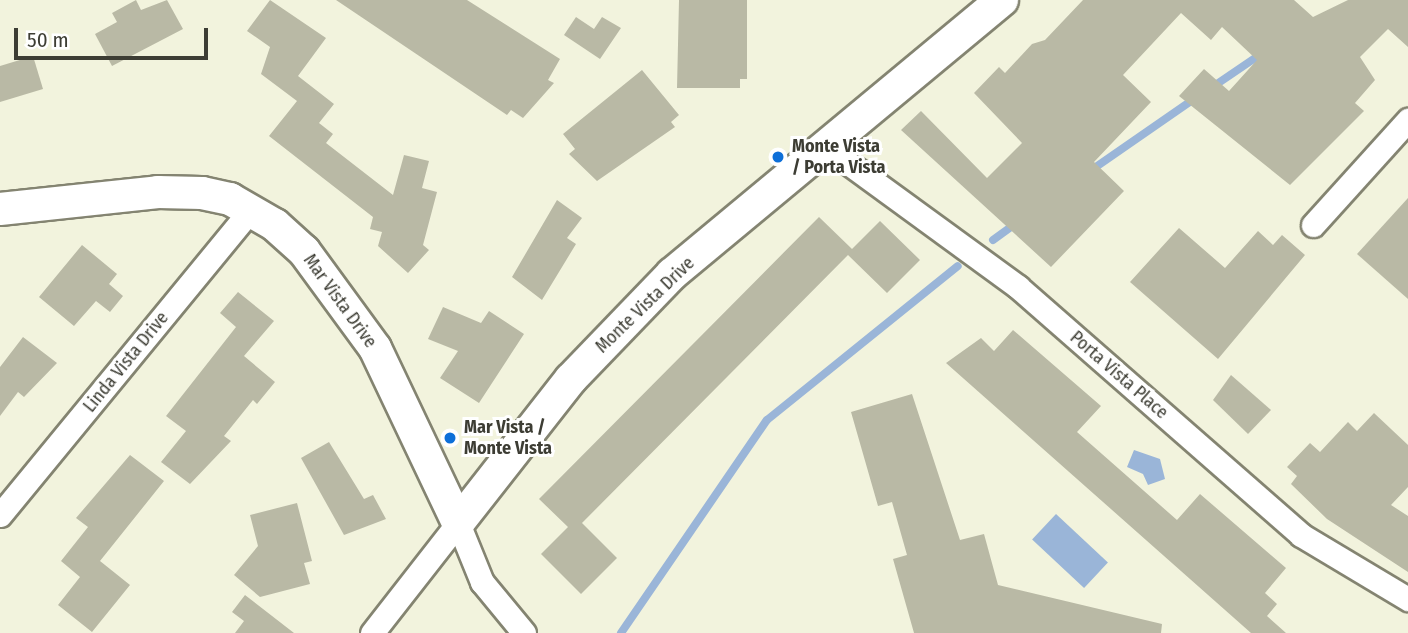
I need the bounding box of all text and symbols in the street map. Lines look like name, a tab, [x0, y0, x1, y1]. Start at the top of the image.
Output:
scale bar	[18, 14, 212, 58]
text: 50 m	[27, 27, 69, 53]
place label: Monte Vista / Porta Vista	[792, 136, 886, 178]
marker: Monte Vista / Porta Vista	[770, 149, 786, 165]
street label: Mar Vista Drive	[299, 250, 381, 352]
street label: Monte Vista Drive	[591, 252, 699, 358]
street label: Linda Vista Drive	[79, 307, 173, 417]
street label: Porta Vista Place	[1066, 327, 1172, 423]
place label: Mar Vista / Monte Vista	[464, 417, 552, 460]
marker: Mar Vista / Monte Vista	[442, 430, 458, 446]

